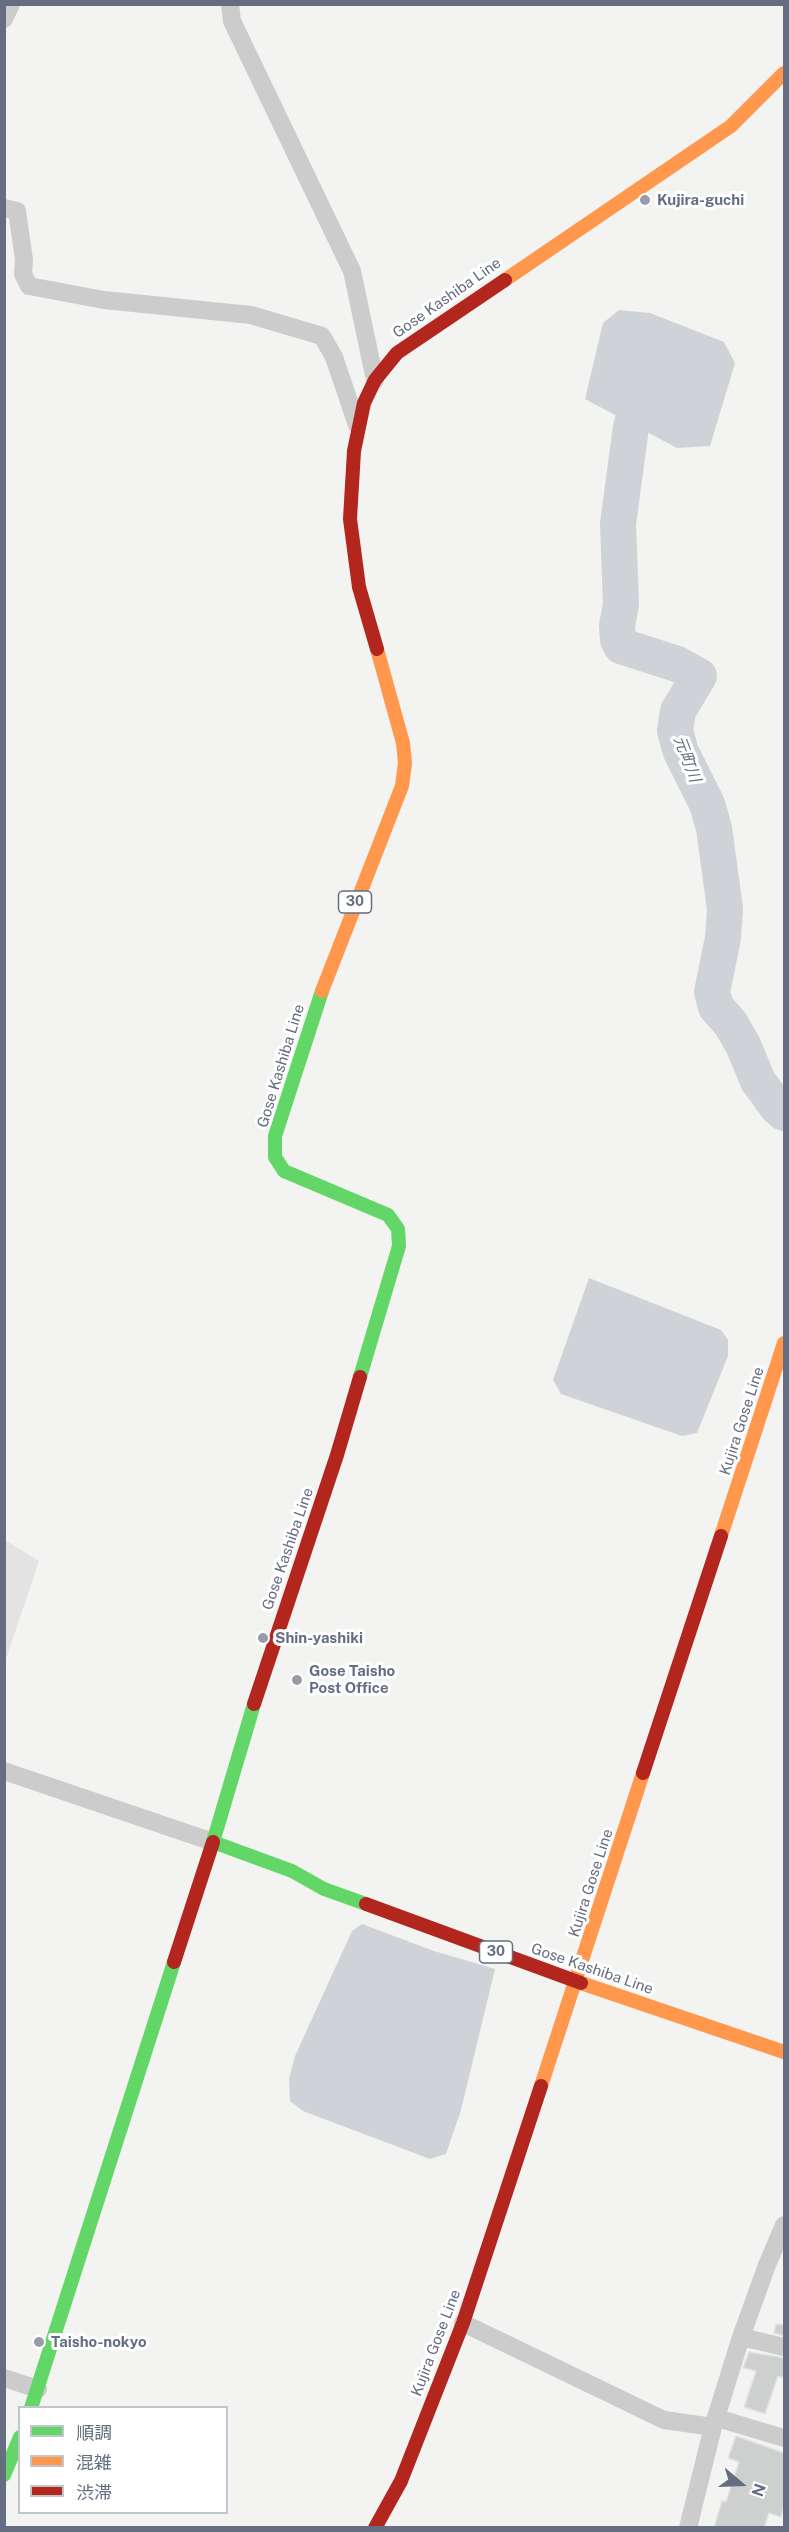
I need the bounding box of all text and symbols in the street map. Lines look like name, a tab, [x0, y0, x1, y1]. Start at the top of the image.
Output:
place label: Kujira-guchi	[657, 191, 744, 209]
marker: Kujira-guchi	[638, 193, 652, 207]
street label: Gose Kashiba Line	[389, 254, 505, 342]
water label: 元町川	[669, 733, 705, 785]
road number: 30	[338, 891, 372, 913]
street label: Gose Kashiba Line	[254, 1002, 308, 1130]
street label: Kujira Gose Line	[716, 1365, 768, 1477]
street label: Gose Kashiba Line	[259, 1486, 317, 1612]
place label: Shin-yashiki	[275, 1629, 363, 1647]
marker: Shin-yashiki	[256, 1631, 270, 1645]
place label: Gose Taisho Post Office	[309, 1662, 395, 1697]
marker: Gose Taisho Post Office	[290, 1673, 304, 1687]
street label: Kujira Gose Line	[565, 1827, 617, 1939]
street label: Gose Kashiba Line	[529, 1940, 655, 1998]
road number: 30	[480, 1941, 512, 1963]
street label: Kujira Gose Line	[407, 2287, 465, 2399]
place label: Taisho-nokyo	[51, 2333, 147, 2351]
marker: Taisho-nokyo	[32, 2335, 46, 2349]
legend	[18, 2406, 228, 2514]
text: 順調	[76, 2422, 112, 2443]
text: 混雑	[76, 2452, 112, 2473]
north arrow	[711, 2454, 771, 2514]
text: N	[747, 2481, 770, 2499]
text: 渋滞	[76, 2482, 112, 2503]

